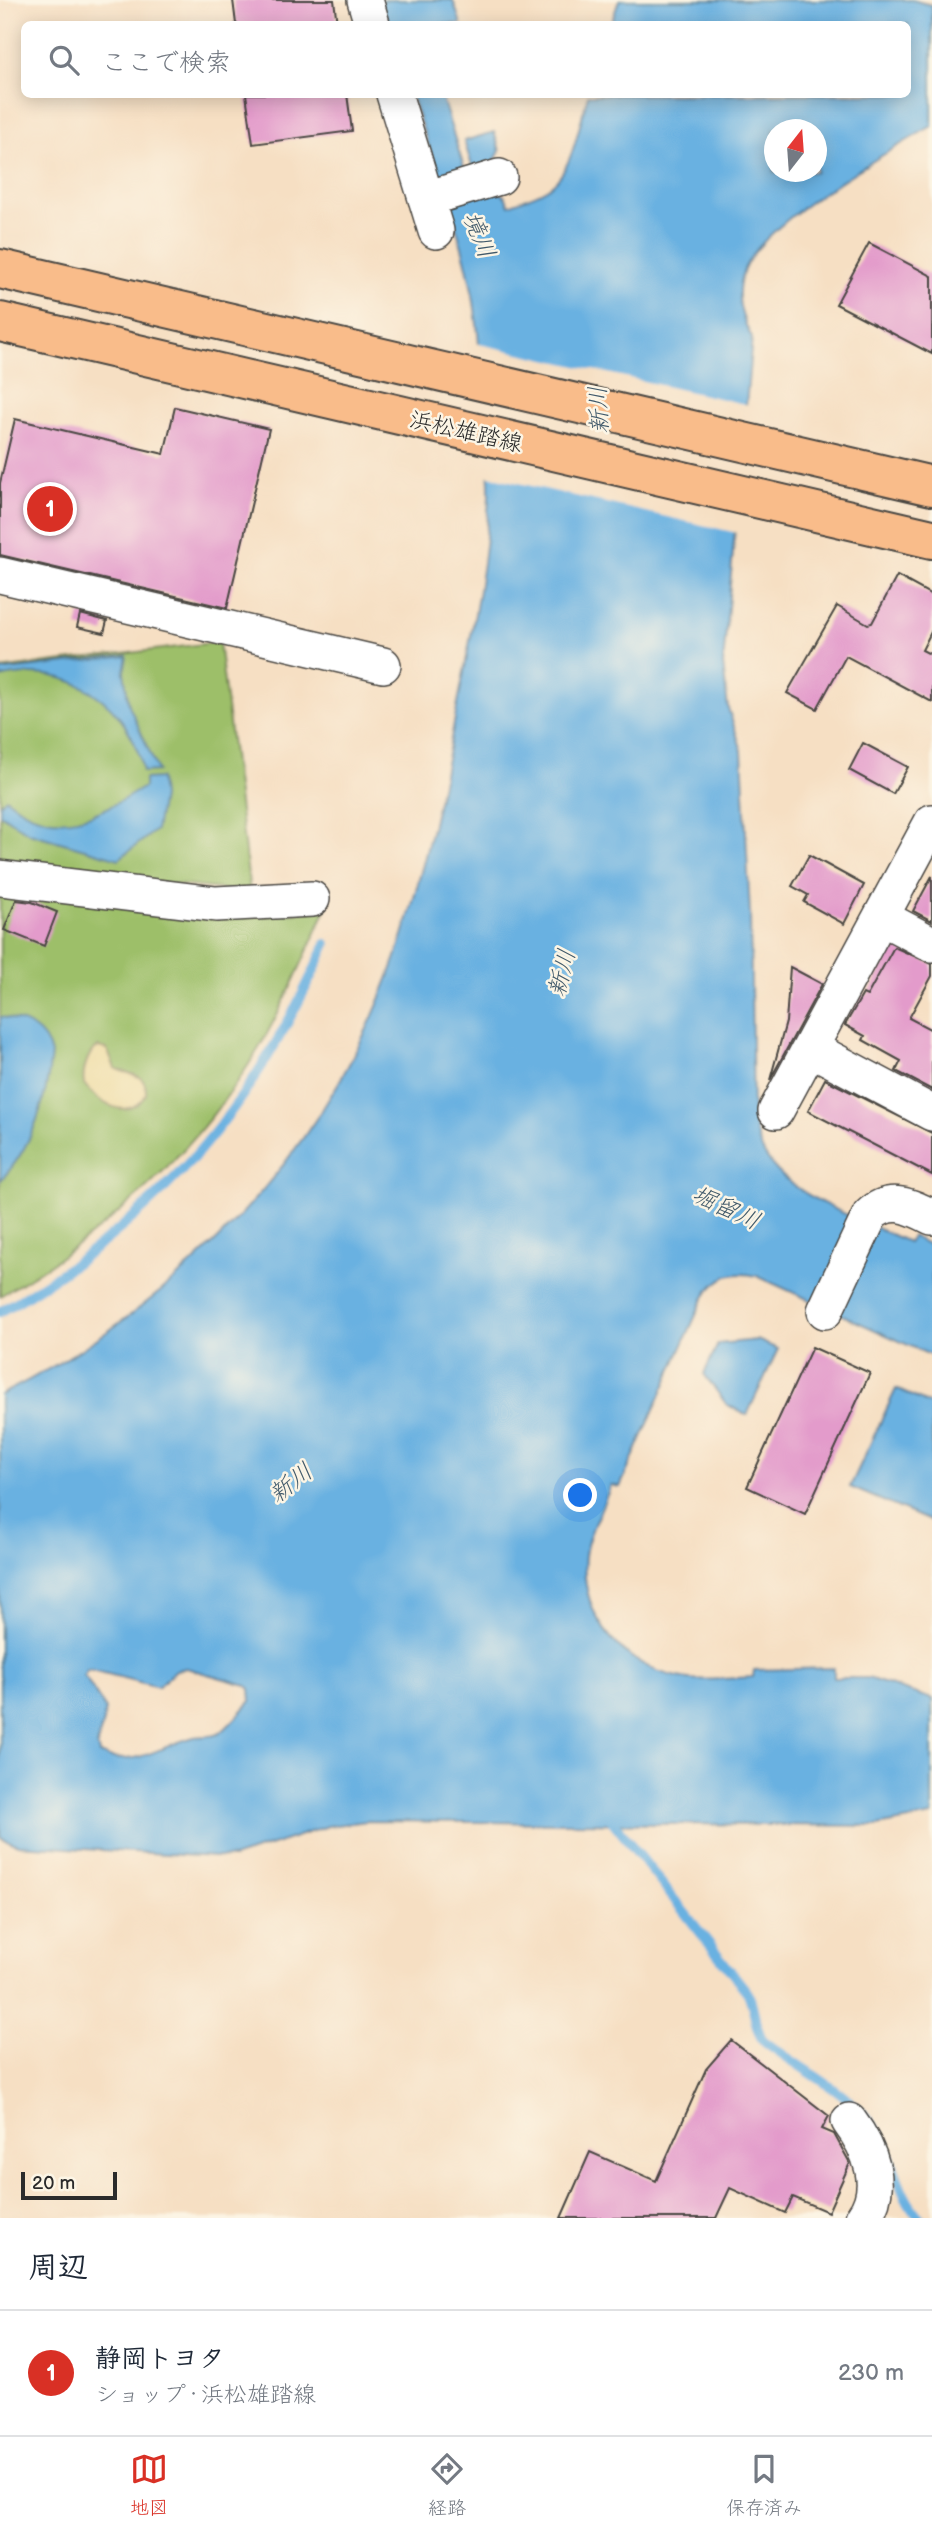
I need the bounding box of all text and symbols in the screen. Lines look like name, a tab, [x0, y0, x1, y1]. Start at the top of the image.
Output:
search box	[21, 21, 911, 98]
icon: search	[45, 41, 83, 79]
text: ここで検索	[101, 48, 231, 79]
north arrow	[764, 119, 827, 182]
water label: 境川	[457, 207, 501, 263]
water label: 新川	[583, 385, 615, 435]
street label: 浜松雄踏線	[407, 405, 525, 459]
pin: 1	[27, 483, 73, 535]
water label: 新川	[542, 946, 582, 1000]
water label: 堀留川	[687, 1180, 765, 1236]
water label: 新川	[263, 1457, 319, 1509]
your location	[563, 1478, 597, 1512]
scale bar	[21, 2169, 117, 2201]
text: 20 m	[32, 2172, 75, 2195]
text: 周辺	[28, 2250, 88, 2286]
text: 静岡トヨタ	[95, 2344, 225, 2375]
text: 1	[46, 2359, 56, 2387]
text: 230 m	[838, 2359, 904, 2387]
text: ショップ · 浜松雄踏線	[95, 2381, 316, 2409]
tab: 地図	[130, 2450, 168, 2520]
tab: 経路	[428, 2450, 466, 2520]
tab: 保存済み	[726, 2450, 802, 2520]

